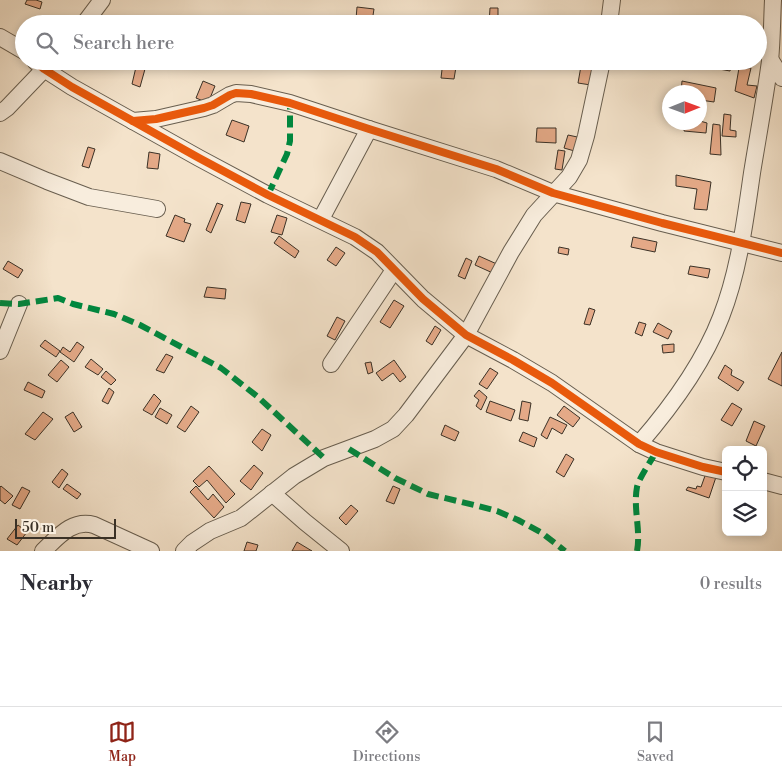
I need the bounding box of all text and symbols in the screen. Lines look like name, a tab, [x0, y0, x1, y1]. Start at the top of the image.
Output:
search box	[15, 15, 767, 70]
icon: search	[33, 29, 61, 57]
text: Search here	[73, 31, 174, 55]
north arrow	[662, 85, 707, 130]
map controls	[722, 446, 767, 536]
button: locate	[722, 446, 767, 491]
button: layers	[722, 491, 767, 536]
scale bar	[15, 516, 116, 539]
text: 50 m	[22, 519, 54, 537]
text: Nearby	[20, 571, 93, 597]
text: 0 results	[700, 574, 762, 594]
tab: Map	[108, 718, 136, 766]
tab: Directions	[353, 718, 420, 766]
tab: Saved	[637, 718, 674, 766]

